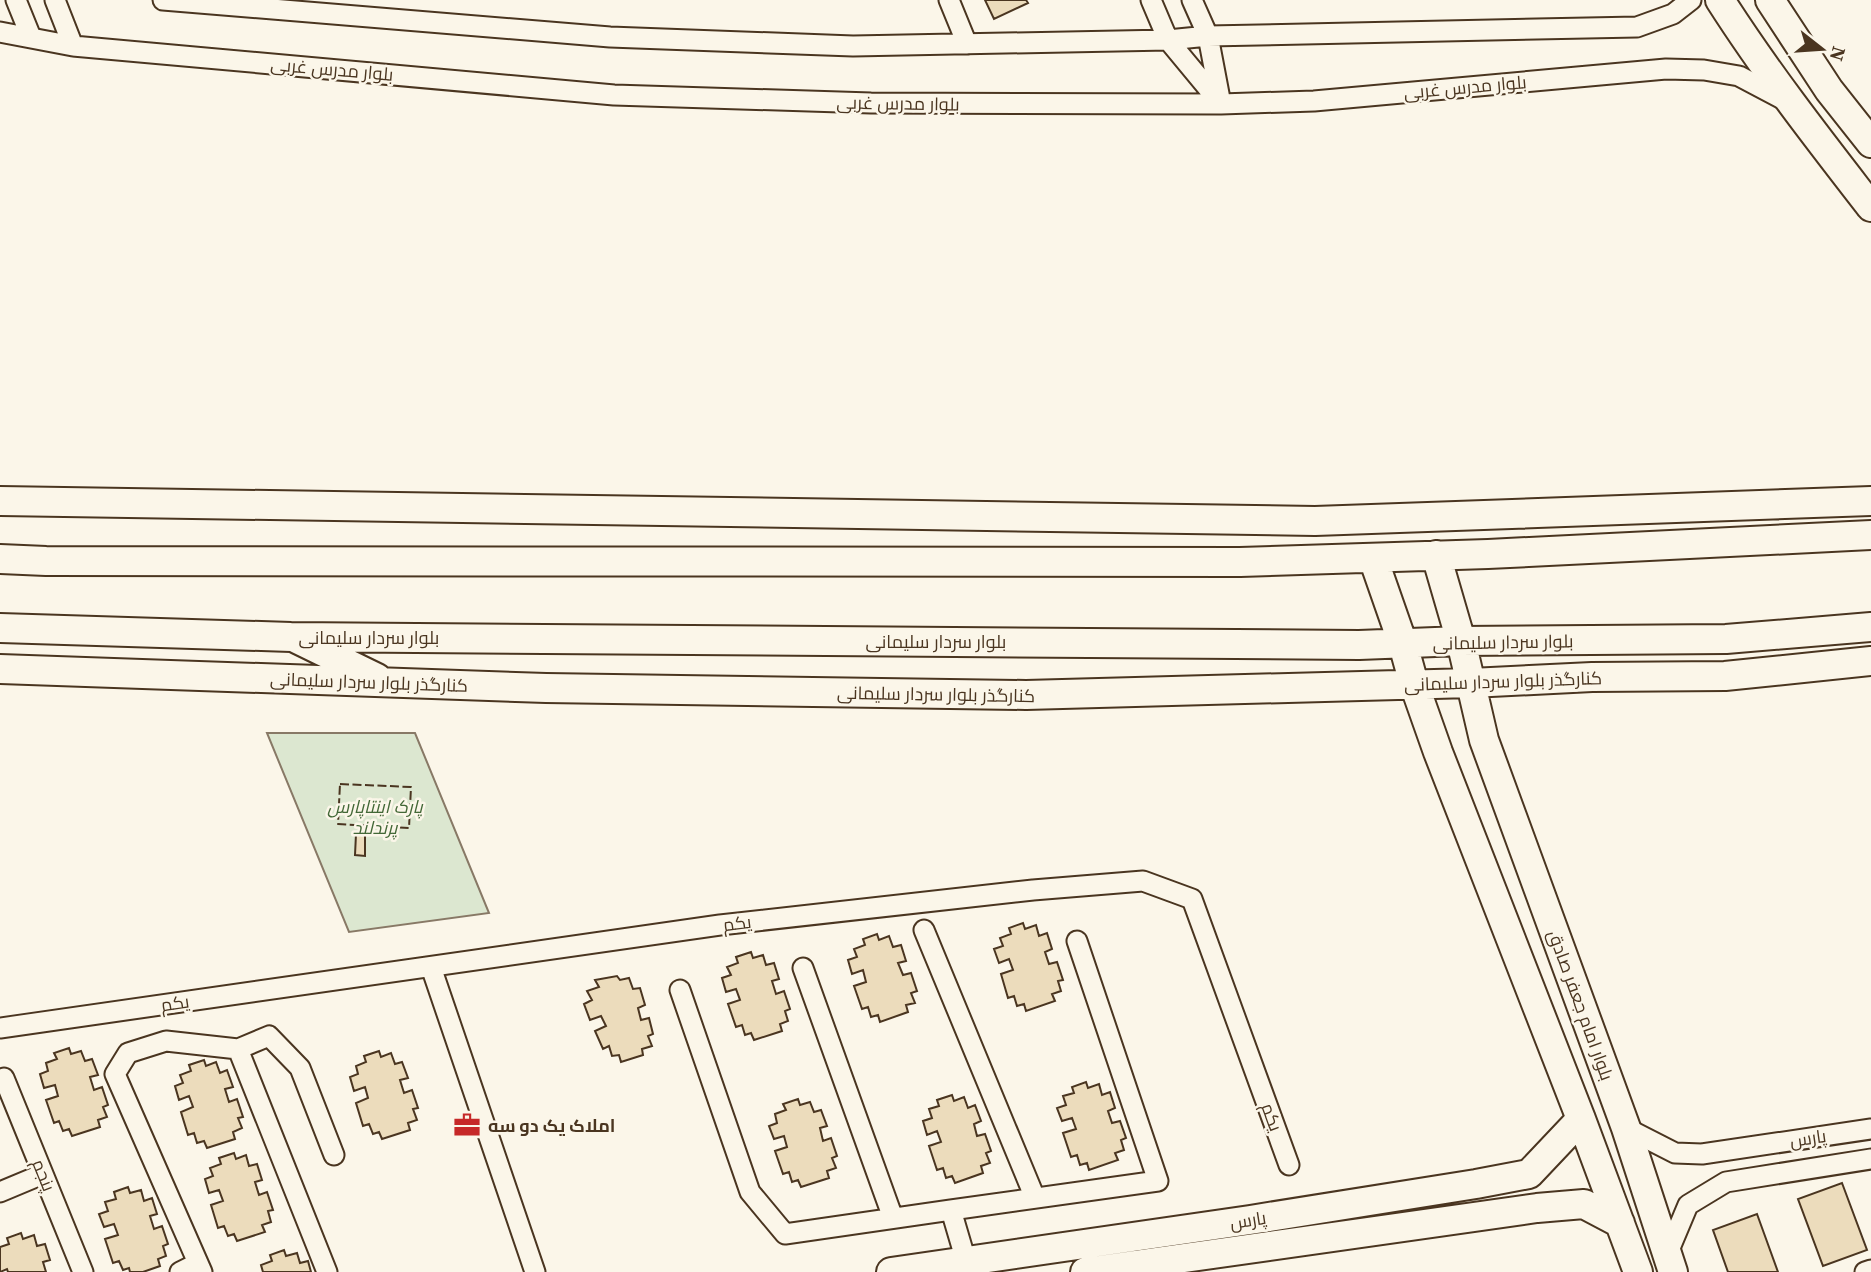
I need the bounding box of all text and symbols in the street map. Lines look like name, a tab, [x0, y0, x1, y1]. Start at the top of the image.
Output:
north arrow	[1787, 14, 1857, 84]
text: N	[1824, 44, 1853, 65]
street label: بلوار مدرس غربی	[270, 51, 394, 87]
street label: بلوار مدرس غربی	[1403, 69, 1527, 105]
street label: بلوار مدرس غربی	[836, 89, 960, 117]
street label: بلوار سردار سلیمانی	[299, 625, 439, 650]
street label: بلوار سردار سلیمانی	[1432, 628, 1574, 656]
street label: بلوار سردار سلیمانی	[866, 629, 1006, 654]
street label: کنارگذر بلوار سردار سلیمانی	[1404, 665, 1602, 697]
street label: کنارگذر بلوار سردار سلیمانی	[270, 666, 468, 698]
street label: کنارگذر بلوار سردار سلیمانی	[837, 680, 1035, 708]
park label: پارک اینتاپارس پرندلند	[327, 794, 424, 840]
street label: یکم	[721, 909, 753, 937]
street label: بلوار امام جعفر صادق	[1542, 926, 1620, 1084]
street label: یکم	[159, 989, 191, 1017]
street label: یکم	[1255, 1099, 1289, 1135]
office icon: املاک یک دو سه	[452, 1110, 482, 1140]
place label: املاک یک دو سه	[488, 1113, 615, 1138]
street label: پارس	[1788, 1123, 1828, 1153]
street label: پنجم	[26, 1155, 62, 1195]
street label: پارس	[1228, 1205, 1268, 1235]

